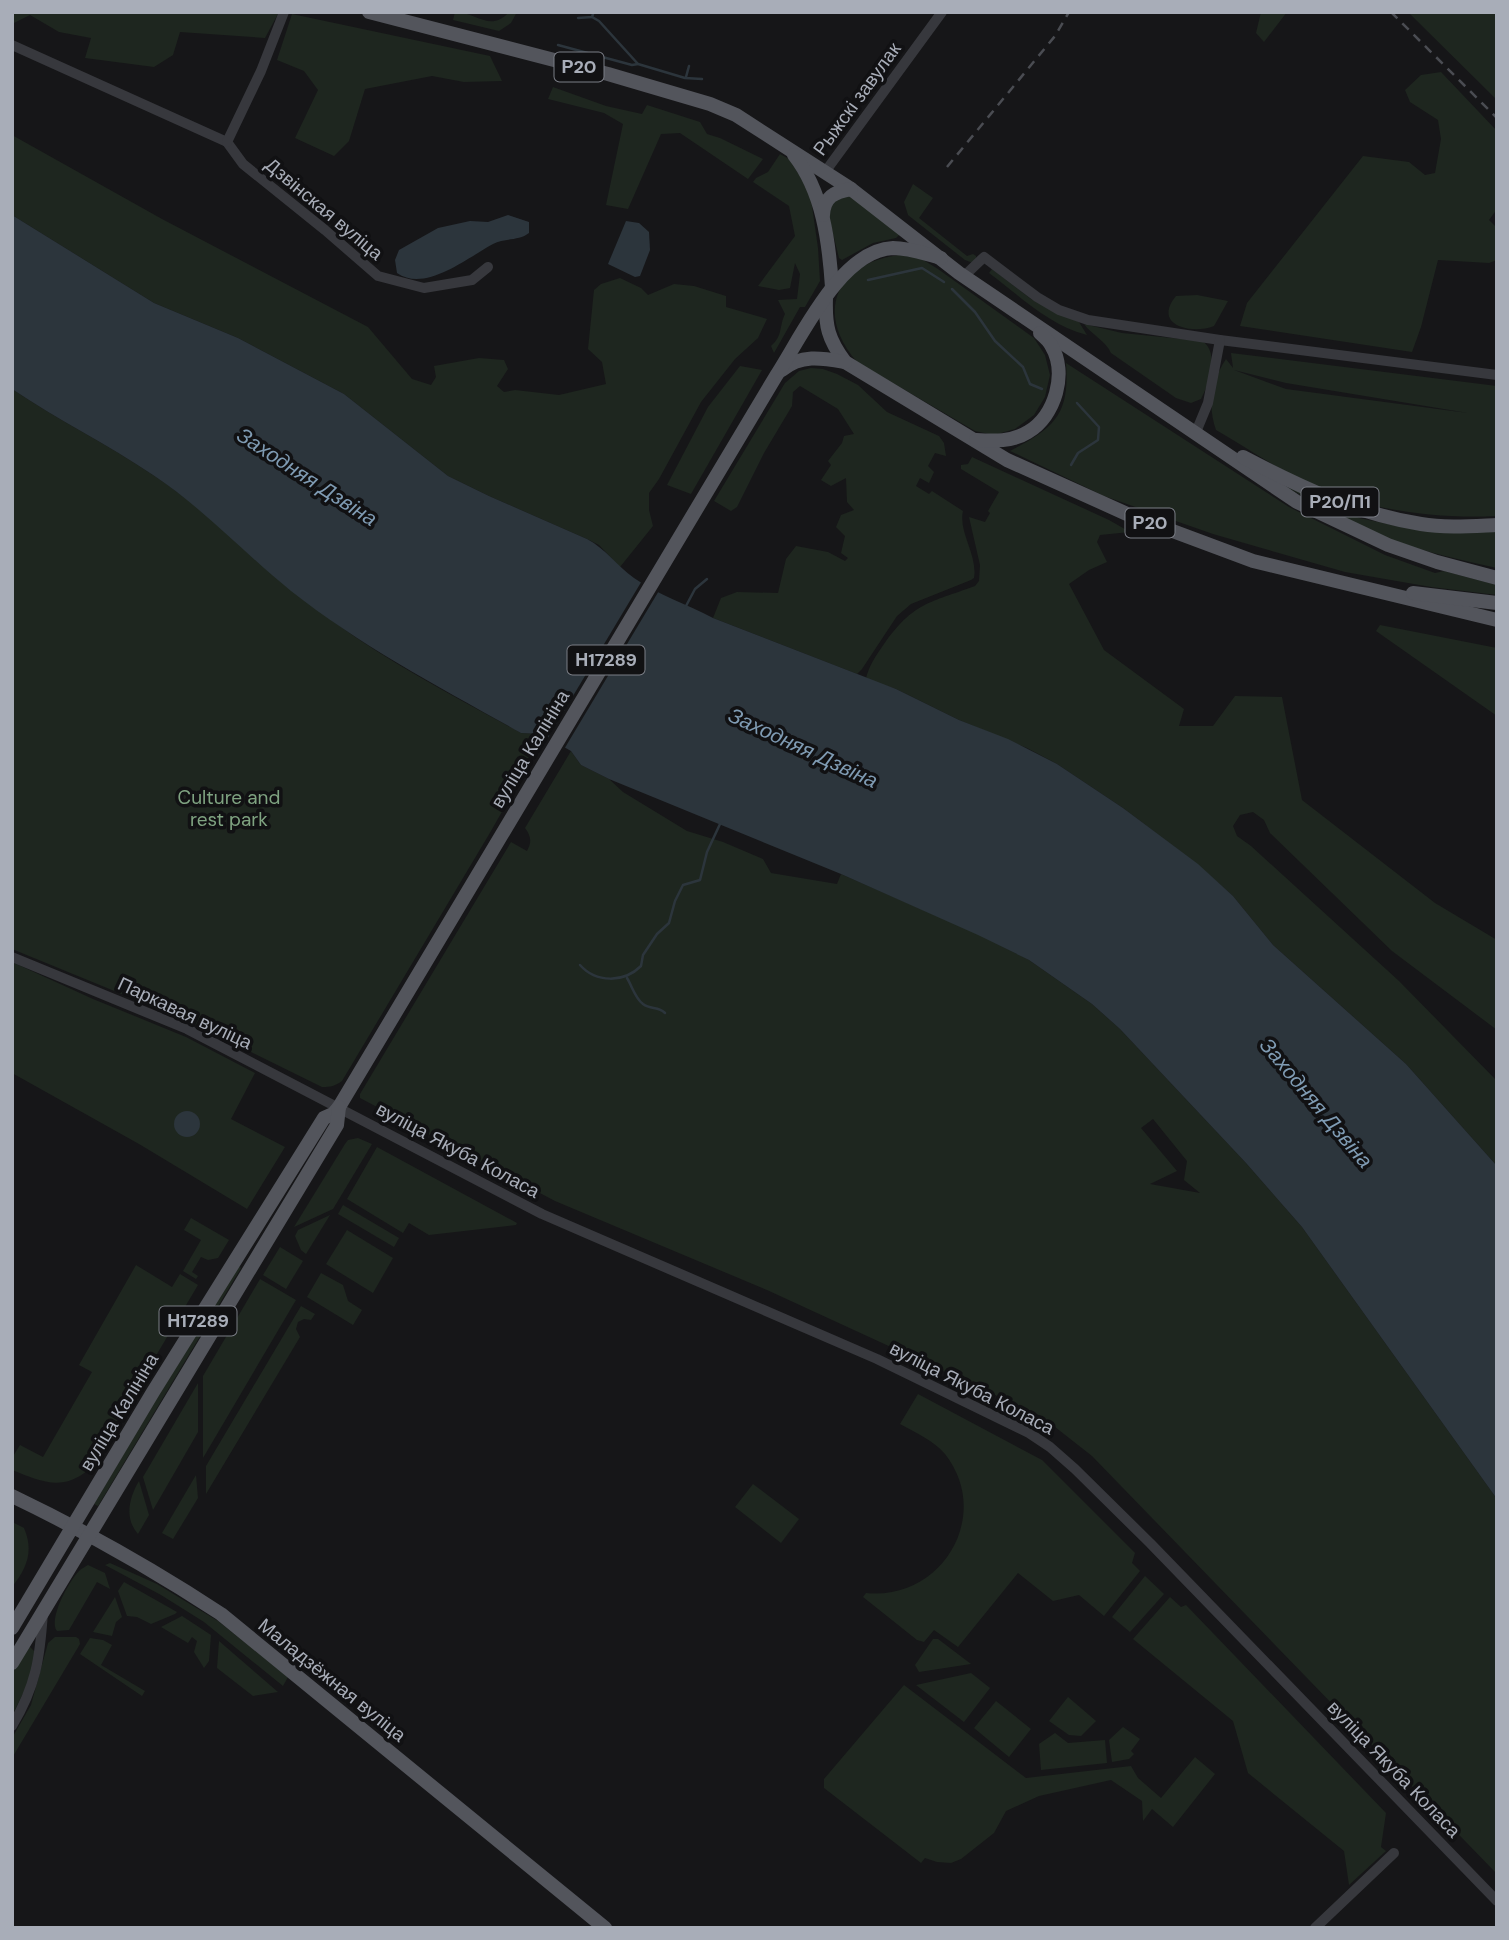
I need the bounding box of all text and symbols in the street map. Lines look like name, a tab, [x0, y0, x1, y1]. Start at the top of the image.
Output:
street label: Рыжскі завулак	[807, 37, 907, 161]
road number: Р20	[554, 52, 604, 82]
street label: Дзвінская вуліца	[260, 152, 389, 266]
water label: Заходняя Дзвіна	[231, 421, 383, 533]
road number: Р20/П1	[1302, 488, 1378, 516]
road number: Р20	[1126, 508, 1174, 538]
road number: Н17289	[568, 646, 644, 674]
street label: вуліца Калініна	[485, 685, 575, 813]
water label: Заходняя Дзвіна	[724, 701, 882, 795]
park label: Culture and rest park	[178, 785, 280, 832]
street label: Паркавая вуліца	[114, 971, 257, 1055]
water label: Заходняя Дзвіна	[1253, 1032, 1379, 1174]
street label: вуліца Якуба Коласа	[372, 1096, 544, 1204]
road number: Н17289	[160, 1306, 236, 1336]
street label: вуліца Якуба Коласа	[885, 1336, 1059, 1441]
street label: вуліца Калініна	[74, 1348, 164, 1476]
street label: Маладзёжная вуліца	[253, 1613, 411, 1748]
street label: вуліца Якуба Коласа	[1322, 1695, 1466, 1843]

